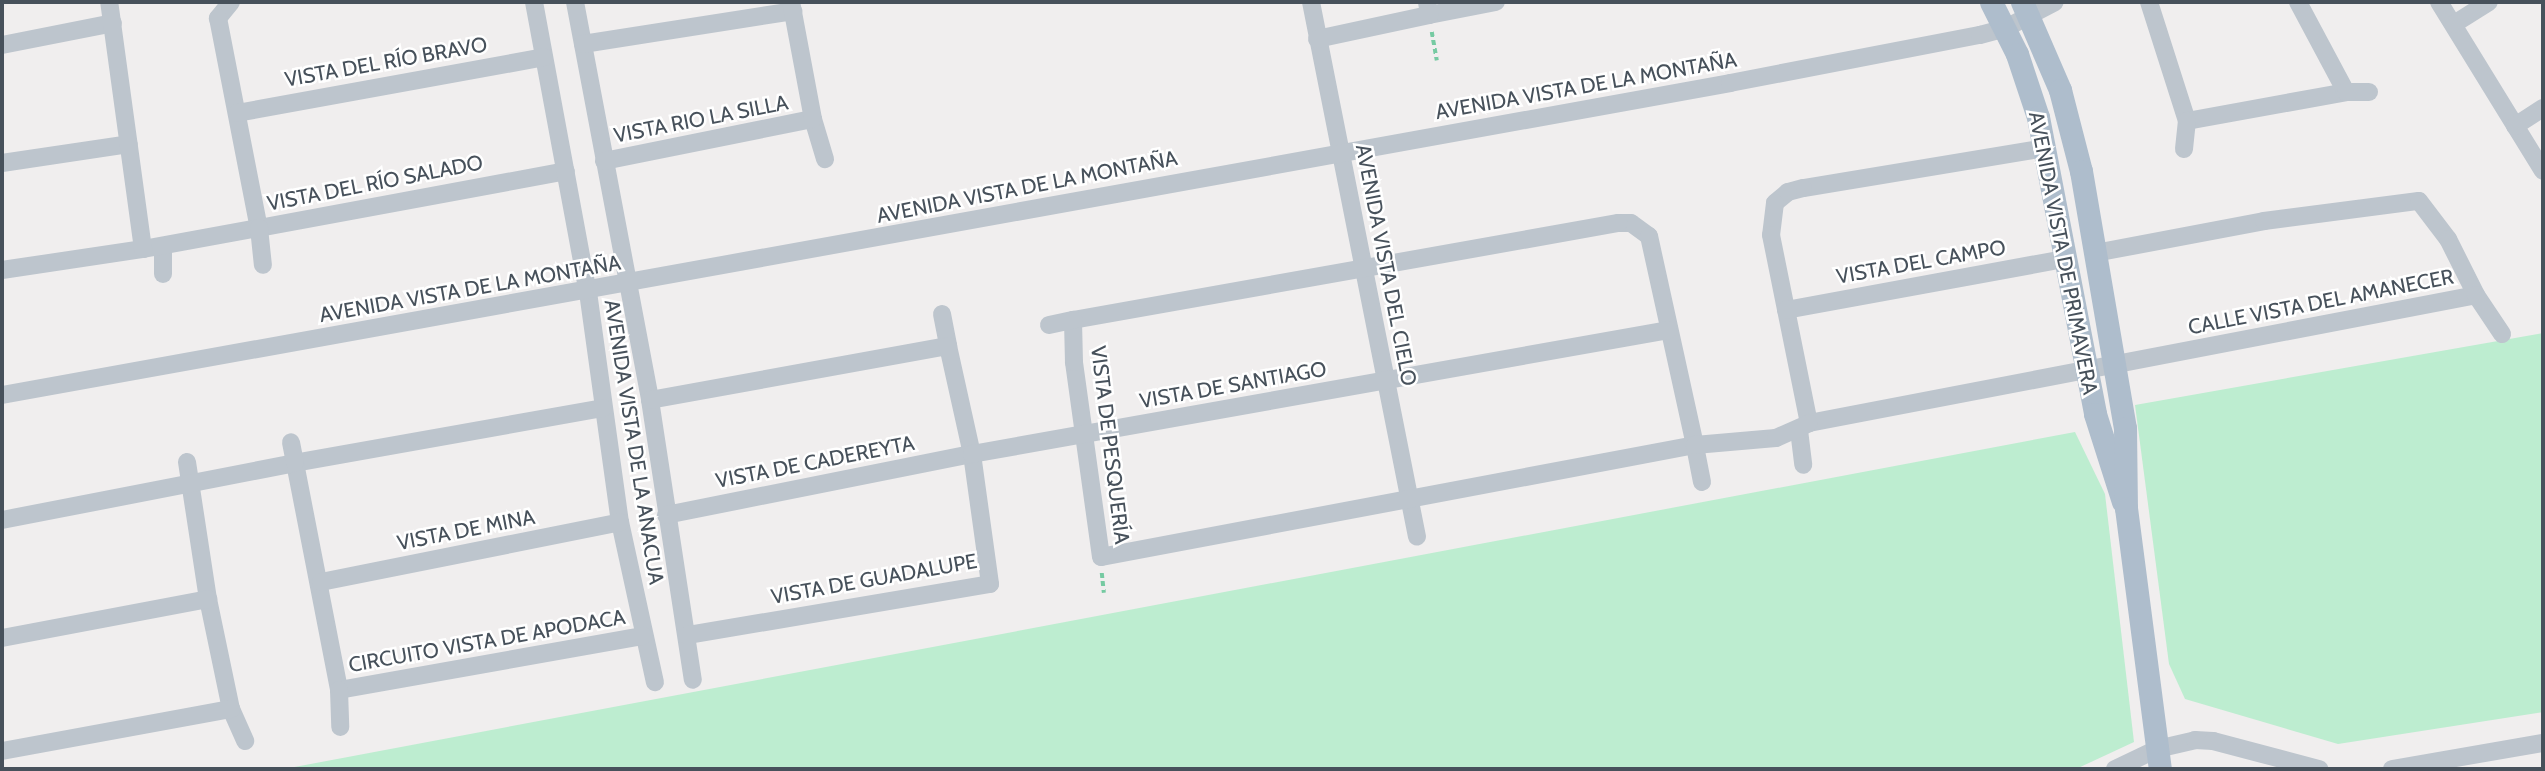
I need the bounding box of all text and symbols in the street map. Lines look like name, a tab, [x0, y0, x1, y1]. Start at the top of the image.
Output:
street label: VISTA DEL RÍO BRAVO	[283, 32, 489, 92]
street label: AVENIDA VISTA DE LA MONTAÑA	[1433, 47, 1739, 125]
street label: VISTA RIO LA SILLA	[612, 90, 790, 148]
street label: AVENIDA VISTA DE PRIMAVERA	[2023, 109, 2103, 397]
street label: AVENIDA VISTA DEL CIELO	[1350, 142, 1422, 388]
street label: AVENIDA VISTA DE LA MONTAÑA	[875, 145, 1179, 229]
street label: VISTA DEL RÍO SALADO	[265, 150, 485, 216]
street label: VISTA DEL CAMPO	[1834, 235, 2008, 289]
street label: AVENIDA VISTA DE LA MONTAÑA	[317, 250, 623, 328]
street label: CALLE VISTA DEL AMANECER	[2186, 264, 2456, 340]
street label: AVENIDA VISTA DE LA ANACUA	[599, 298, 669, 586]
street label: VISTA DE PESQUERÍA	[1085, 344, 1135, 546]
street label: VISTA DE SANTIAGO	[1138, 356, 1328, 414]
street label: VISTA DE CADEREYTA	[714, 430, 916, 494]
street label: VISTA DE MINA	[395, 504, 537, 556]
street label: VISTA DE GUADALUPE	[769, 548, 979, 610]
street label: CIRCUITO VISTA DE APODACA	[347, 604, 627, 678]

